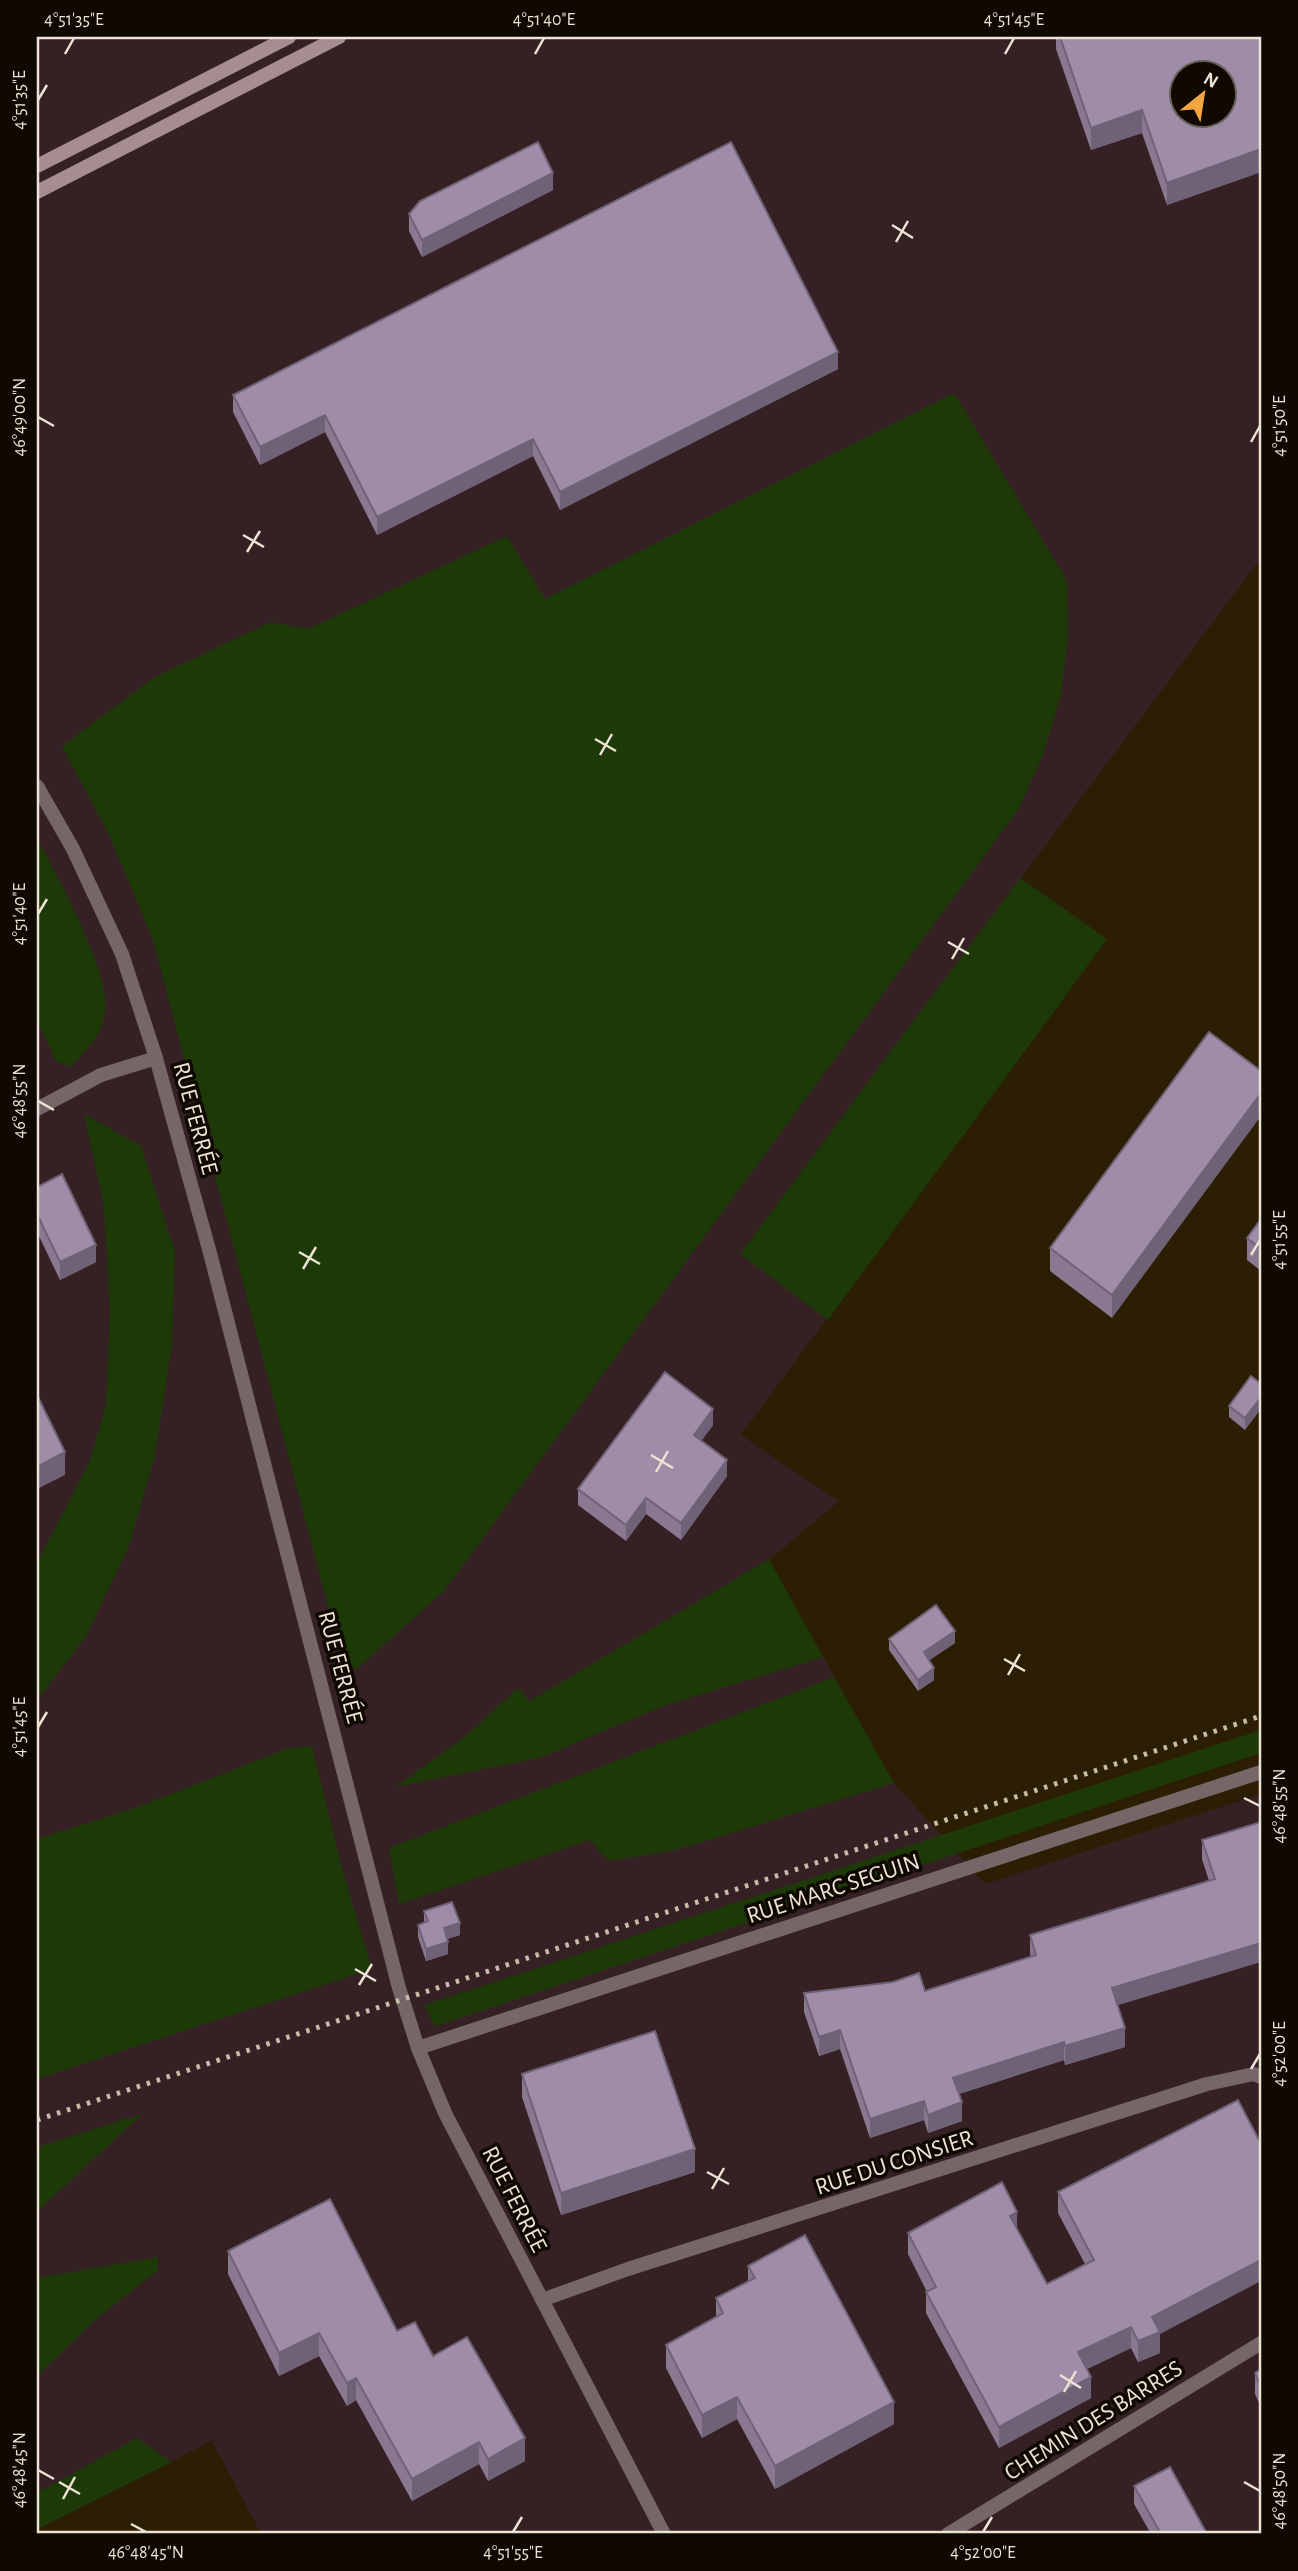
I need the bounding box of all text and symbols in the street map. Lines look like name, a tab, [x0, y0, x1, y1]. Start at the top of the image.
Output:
text: 4°51'35"E	[44, 11, 104, 29]
text: 4°51'40"E	[513, 11, 576, 29]
text: 4°51'45"E	[984, 11, 1045, 29]
north arrow	[1168, 60, 1238, 130]
text: N	[1200, 69, 1221, 92]
text: 4°51'35"E	[11, 70, 29, 130]
text: 46°49'00"N	[11, 378, 29, 456]
text: 4°51'50"E	[1271, 395, 1289, 457]
text: 4°51'40"E	[11, 882, 29, 945]
street label: RUE FERRÉE	[169, 1059, 224, 1177]
text: 46°48'55"N	[11, 1064, 29, 1138]
text: 4°51'55"E	[1271, 1210, 1289, 1270]
street label: RUE FERRÉE	[314, 1608, 369, 1726]
text: 4°51'45"E	[11, 1696, 29, 1757]
text: 46°48'55"N	[1271, 1769, 1289, 1843]
street label: RUE MARC SEGUIN	[744, 1850, 923, 1928]
text: 4°52'00"E	[1271, 2021, 1289, 2087]
street label: RUE DU CONSIER	[812, 2126, 976, 2200]
street label: RUE FERRÉE	[477, 2142, 553, 2257]
street label: CHEMIN DES BARRES	[1000, 2356, 1187, 2485]
text: 46°48'45"N	[11, 2432, 29, 2508]
text: 46°48'50"N	[1271, 2453, 1289, 2529]
text: 46°48'45"N	[108, 2544, 184, 2562]
text: 4°51'55"E	[483, 2544, 543, 2562]
text: 4°52'00"E	[950, 2544, 1016, 2562]

